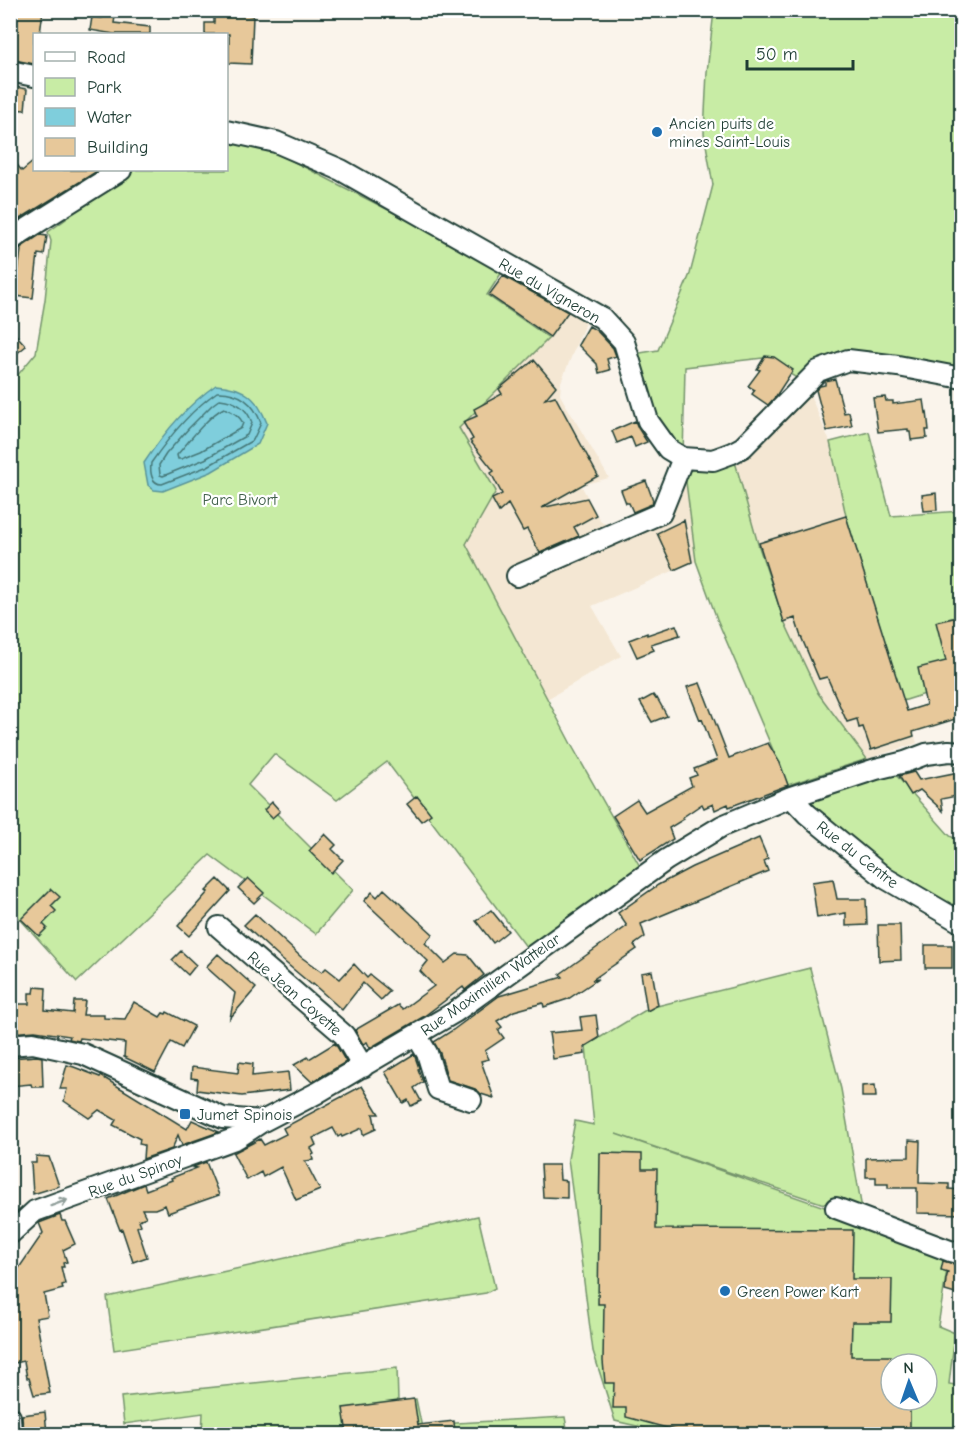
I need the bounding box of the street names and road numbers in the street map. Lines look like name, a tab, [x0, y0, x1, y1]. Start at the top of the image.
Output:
street label: Rue du Vigneron	[496, 255, 603, 327]
street label: Rue du Centre	[813, 817, 902, 892]
street label: Rue Maximilien Wattelar	[417, 929, 564, 1040]
street label: Rue Jean Coyette	[244, 948, 345, 1039]
street label: Rue du Spinoy	[86, 1150, 185, 1201]

